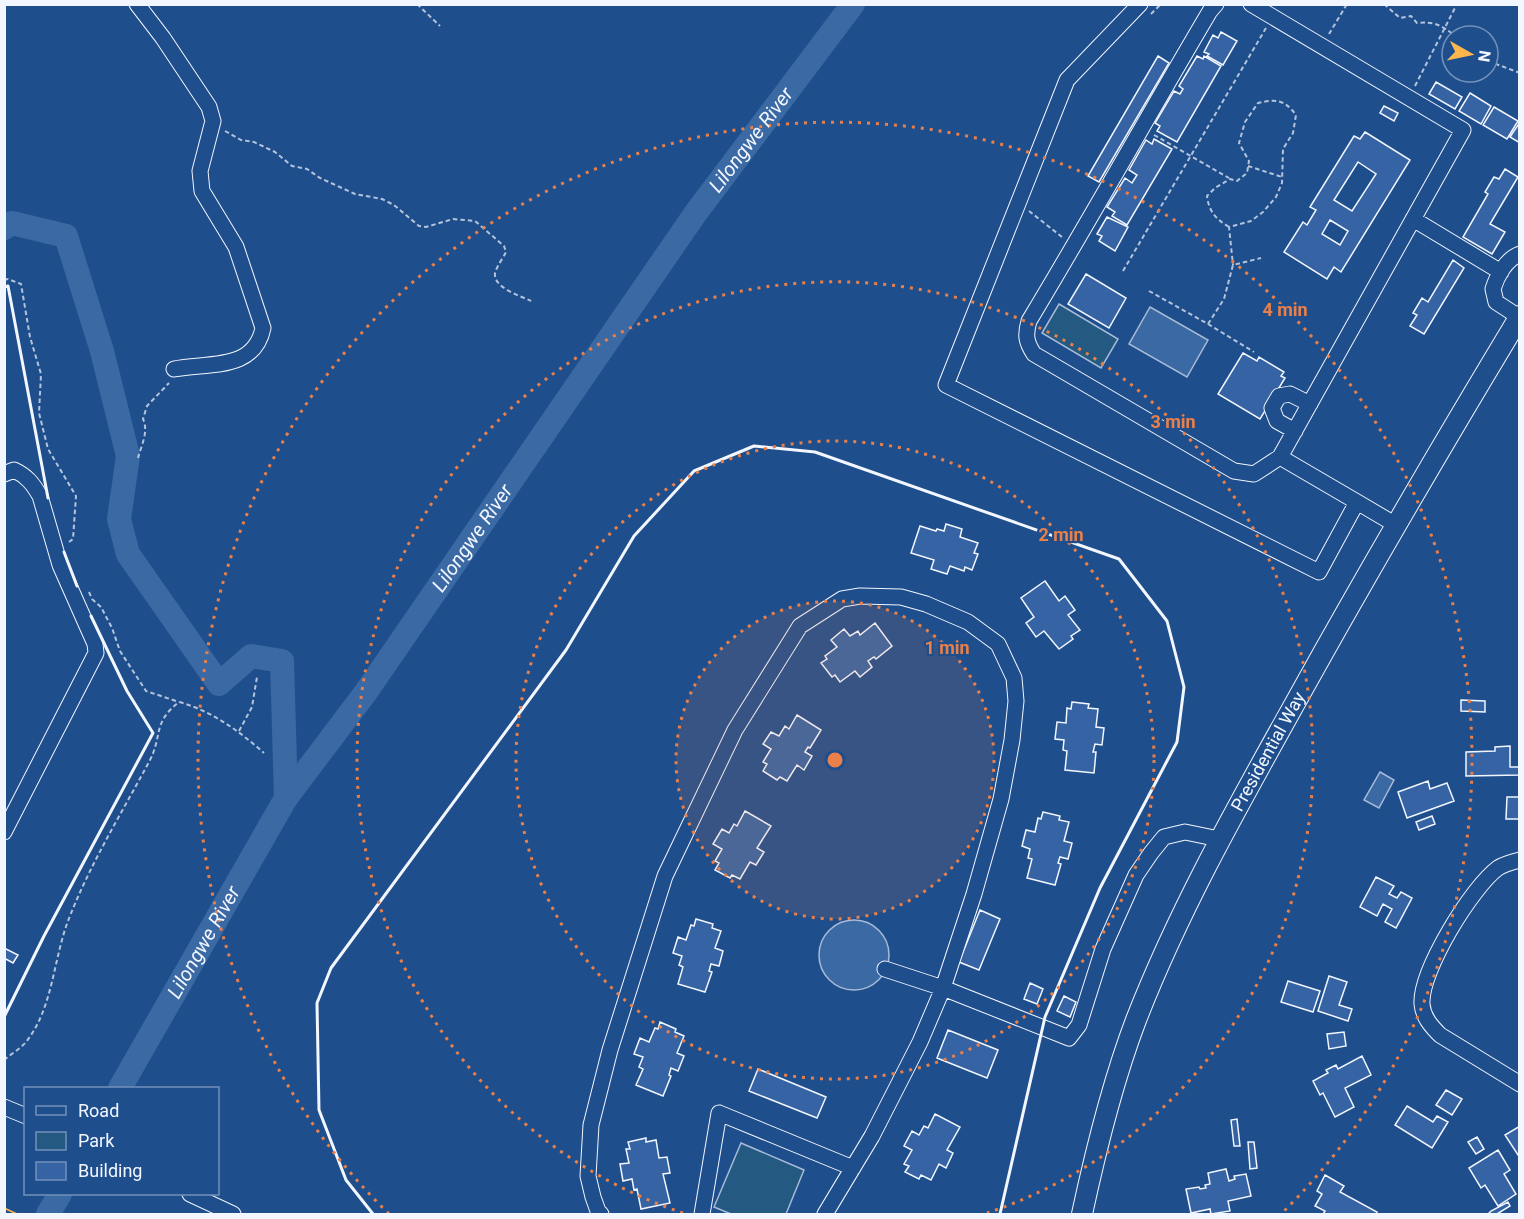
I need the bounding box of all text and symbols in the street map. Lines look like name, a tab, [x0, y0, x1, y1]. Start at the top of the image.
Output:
north arrow	[1440, 24, 1500, 84]
text: N	[1474, 49, 1495, 63]
water label: Lilongwe River	[704, 81, 799, 197]
text: 4 min	[1262, 299, 1308, 320]
text: 3 min	[1150, 411, 1196, 432]
water label: Lilongwe River	[427, 478, 518, 596]
text: 2 min	[1038, 524, 1084, 545]
text: 1 min	[924, 637, 970, 658]
street label: Presidential Way	[1226, 688, 1309, 815]
centre of rings	[825, 750, 845, 770]
water label: Lilongwe River	[162, 881, 246, 1003]
legend	[24, 1087, 219, 1195]
text: Road	[78, 1100, 119, 1121]
text: Park	[78, 1130, 115, 1151]
text: Building	[78, 1160, 142, 1181]

